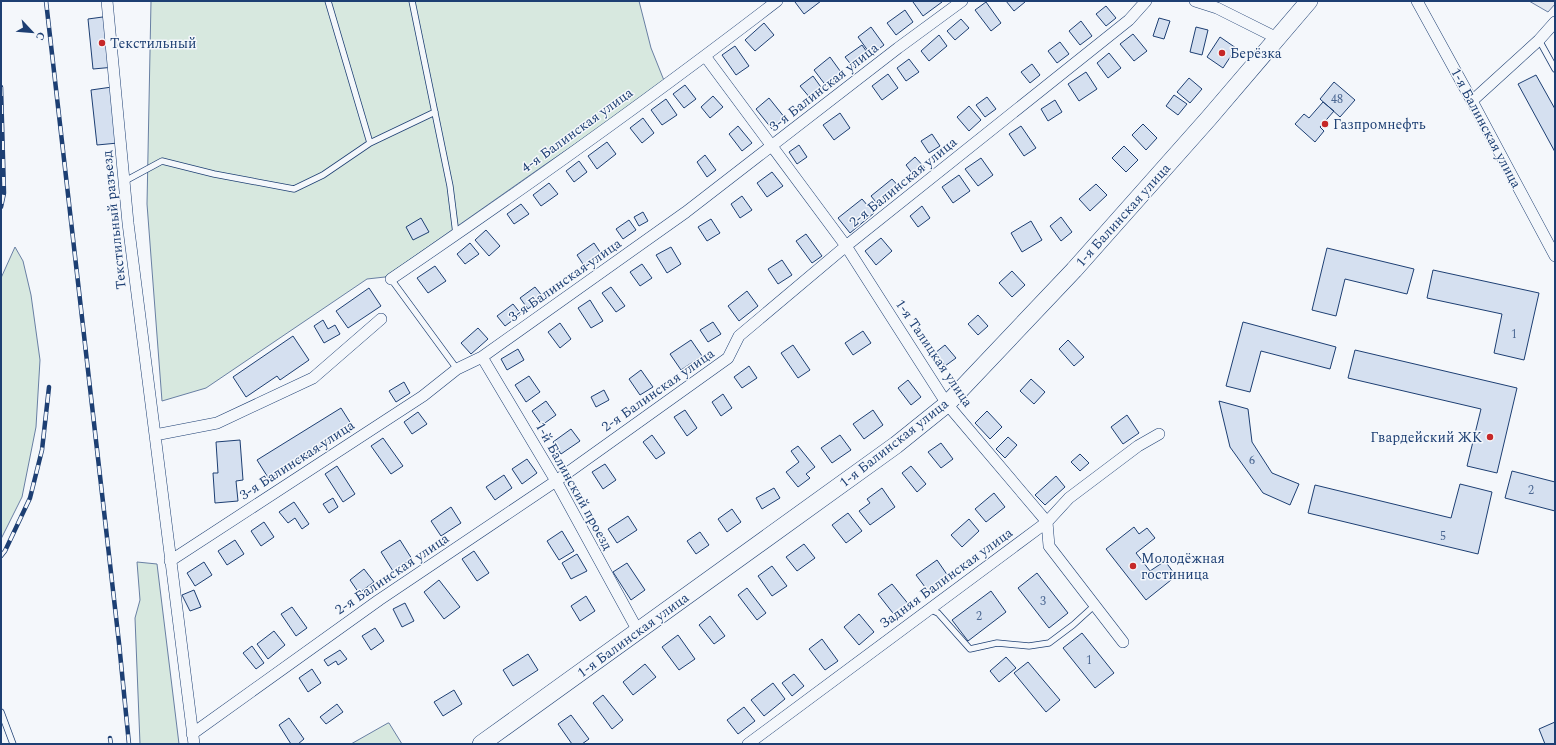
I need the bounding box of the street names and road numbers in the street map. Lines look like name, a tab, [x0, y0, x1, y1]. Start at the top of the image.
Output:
street label: 3-я Балинская улица	[765, 37, 883, 136]
street label: 1-я Балинская улица	[1445, 64, 1527, 192]
street label: 4-я Балинская улица	[517, 82, 637, 178]
street label: 2-я Балинская улица	[844, 132, 962, 232]
street label: Текстильный разъезд	[96, 149, 132, 291]
street label: 1-я Балинская улица	[1070, 158, 1176, 272]
street label: 3-я Балинская улица	[504, 233, 626, 327]
street label: 1-я Талицкая улица	[890, 295, 978, 411]
street label: 2-я Балинская улица	[597, 343, 719, 437]
street label: 1-я Балинская улица	[835, 393, 953, 492]
street label: 3-я Балинская улица	[235, 415, 359, 505]
street label: 1-й Балинский проезд	[530, 418, 618, 554]
street label: Задняя Балинская улица	[875, 522, 1017, 634]
street label: 2-я Балинская улица	[331, 528, 453, 620]
street label: 1-я Балинская улица	[573, 587, 693, 683]

